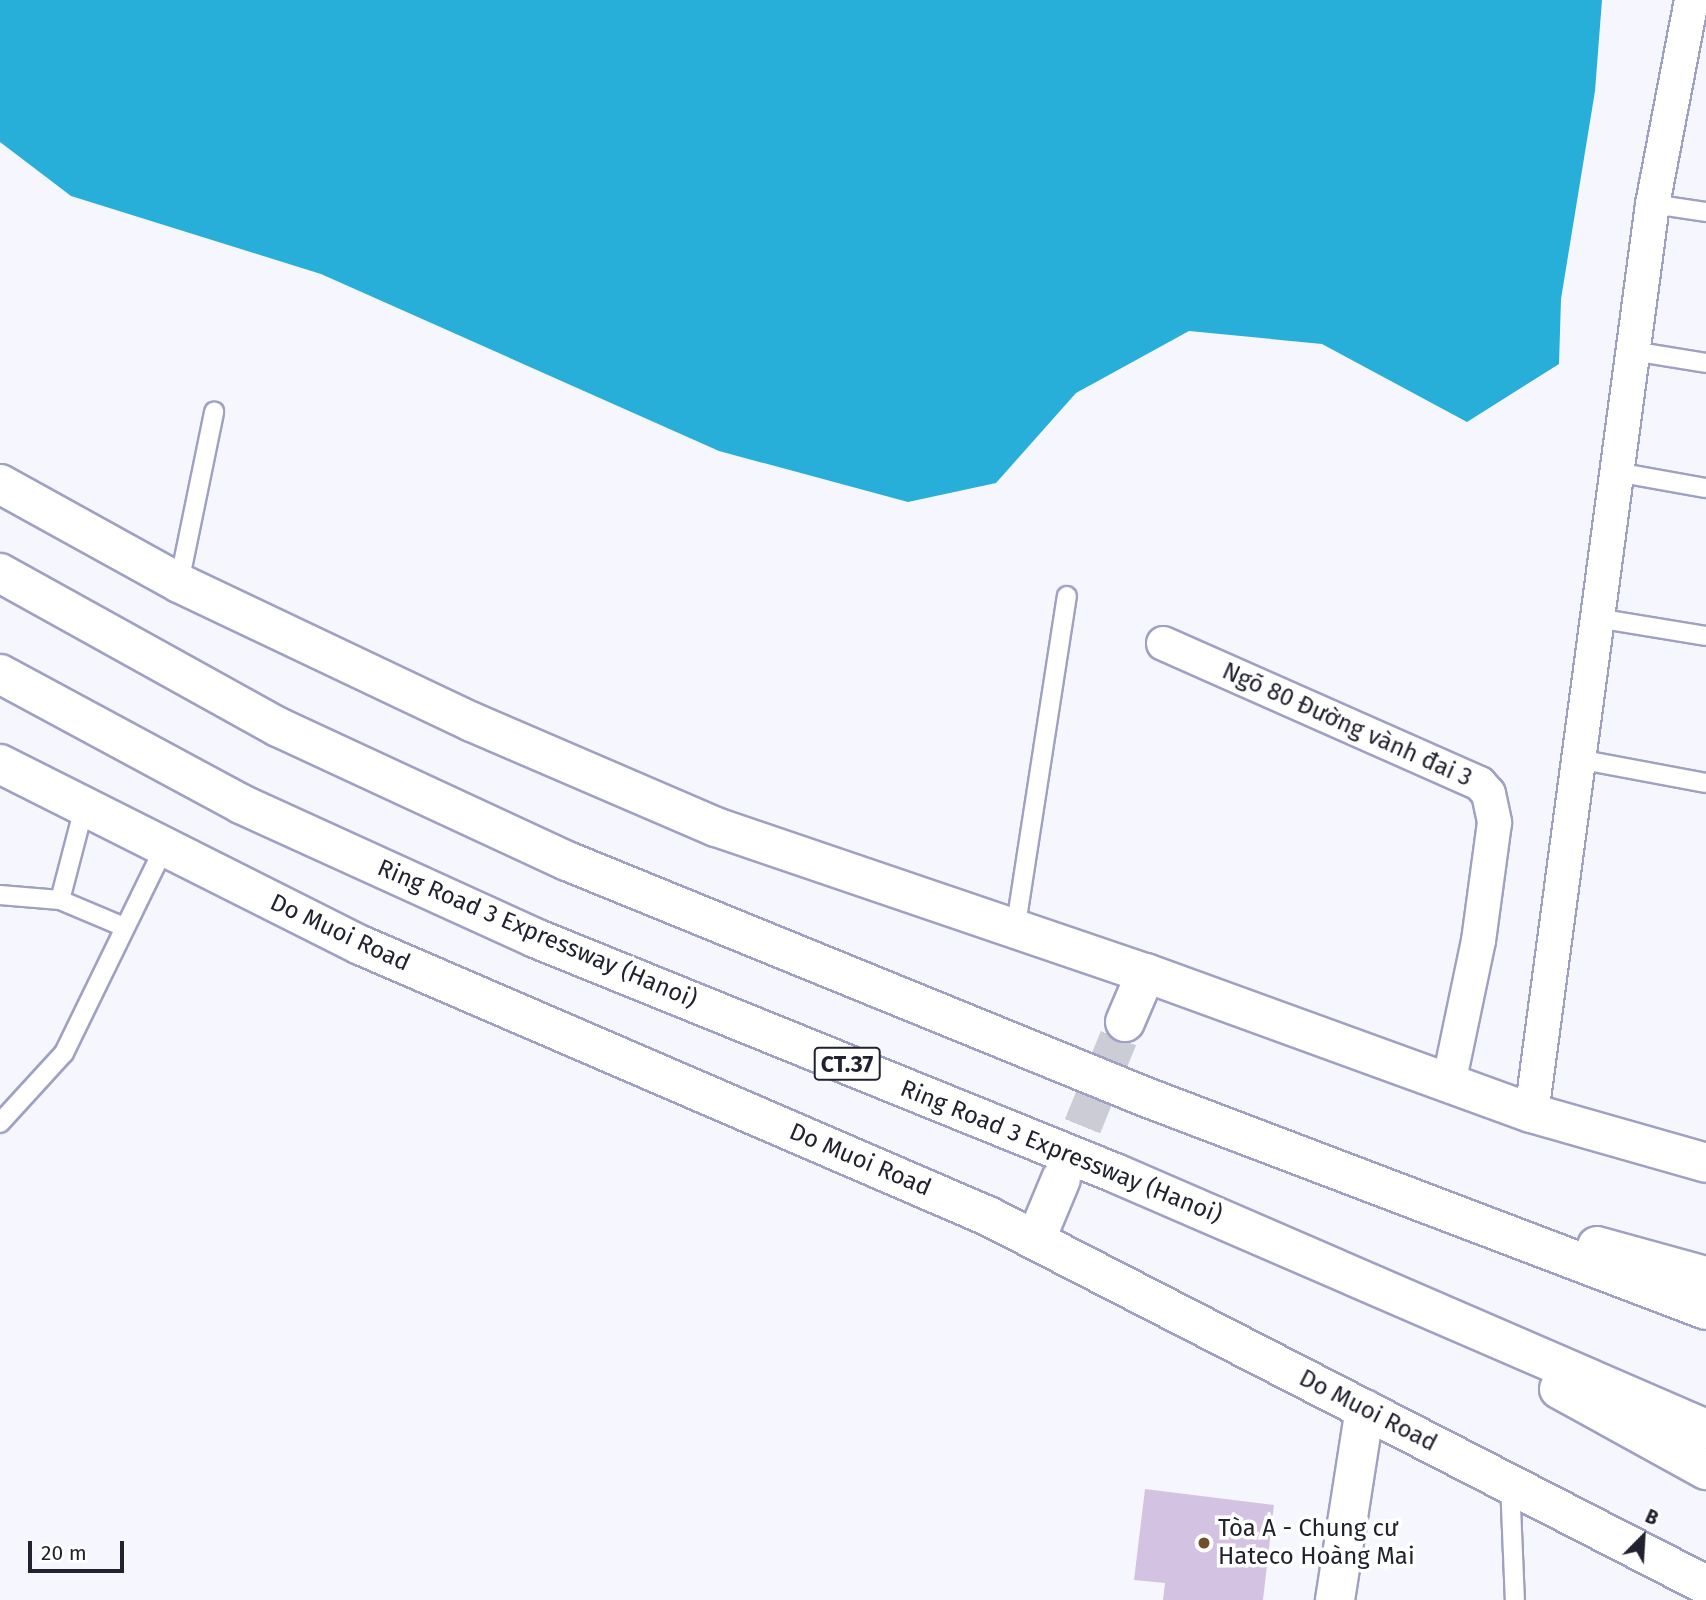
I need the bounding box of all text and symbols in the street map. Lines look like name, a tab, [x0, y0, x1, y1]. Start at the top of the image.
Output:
street label: Ngõ 80 Đường vành đai 3	[1218, 657, 1476, 793]
street label: Ring Road 3 Expressway (Hanoi)	[373, 854, 701, 1014]
street label: Do Muoi Road	[266, 888, 414, 978]
road number: CT.37	[812, 1044, 882, 1084]
street label: Ring Road 3 Expressway (Hanoi)	[896, 1074, 1226, 1230]
street label: Do Muoi Road	[785, 1117, 935, 1203]
street label: Do Muoi Road	[1294, 1364, 1442, 1458]
north arrow	[1608, 1502, 1678, 1572]
text: B	[1642, 1504, 1662, 1530]
place label: Tòa A - Chung cư Hateco Hoàng Mai	[1218, 1515, 1415, 1571]
scale bar	[32, 1526, 128, 1570]
marker: Tòa A - Chung cư Hateco Hoàng Mai	[1196, 1535, 1212, 1551]
text: 20 m	[41, 1540, 87, 1566]

